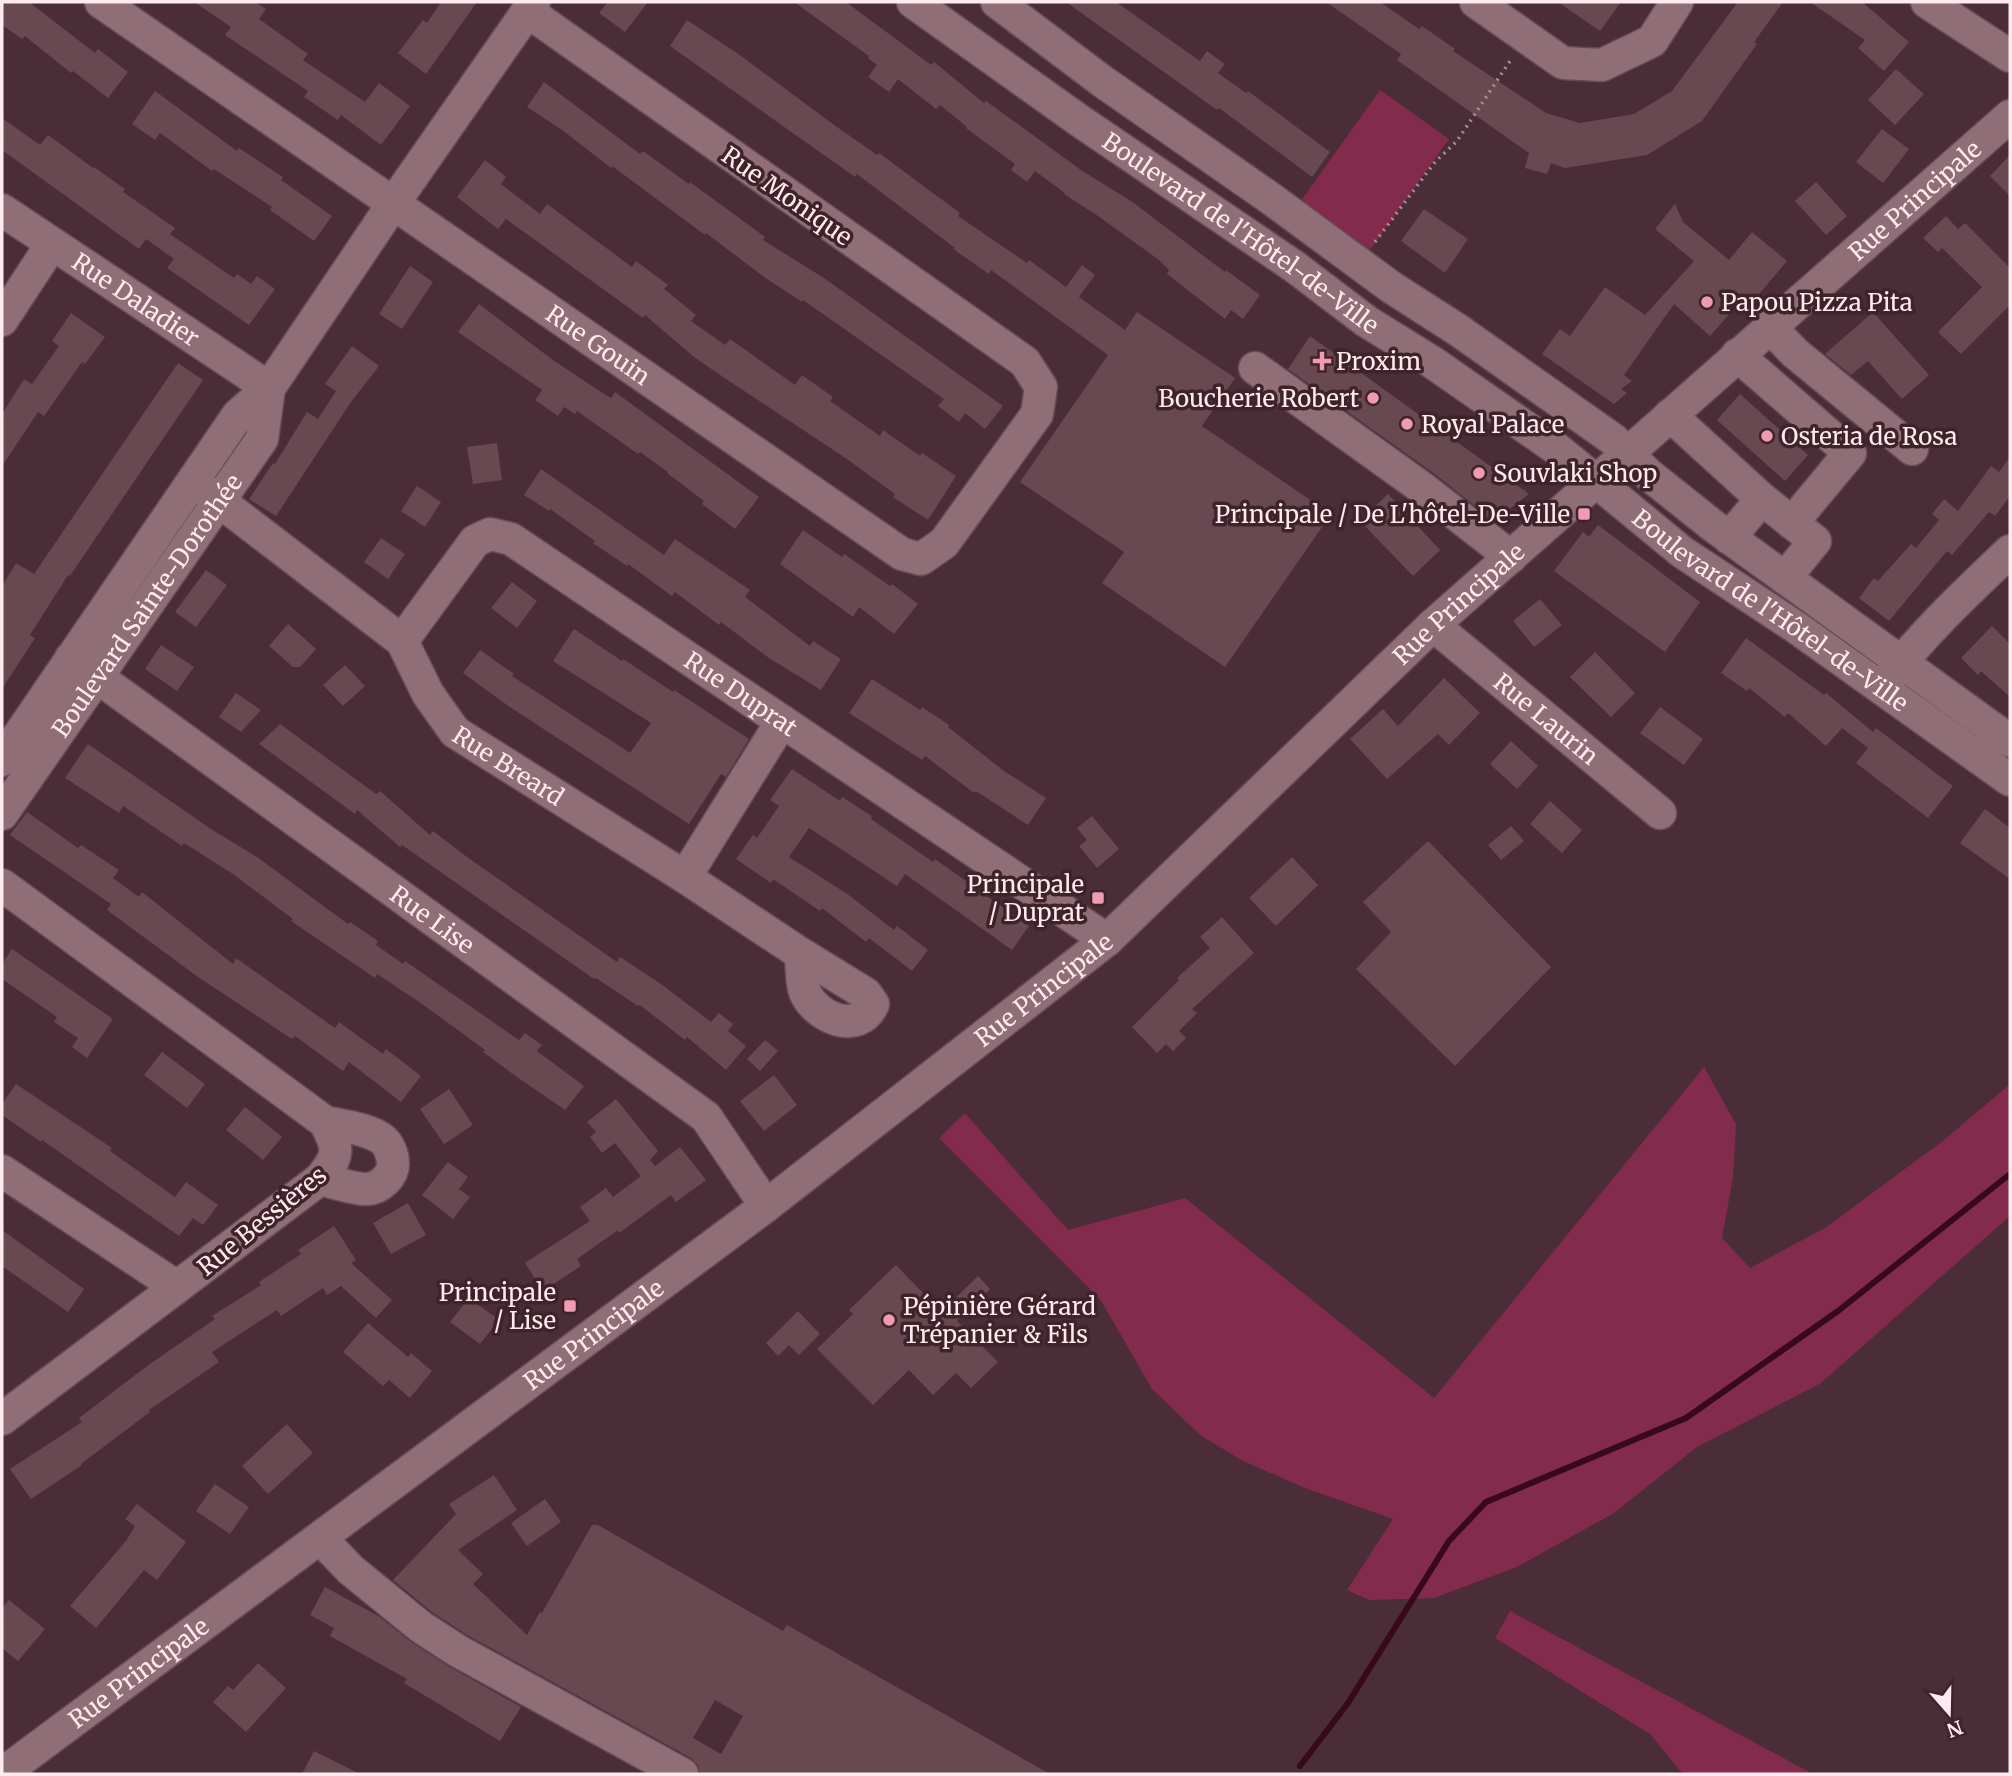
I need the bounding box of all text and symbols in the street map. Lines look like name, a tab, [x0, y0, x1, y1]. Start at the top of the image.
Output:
street label: Boulevard de l'Hôtel-de-Ville	[1097, 125, 1385, 341]
street label: Rue Principale	[1842, 133, 1987, 267]
street label: Rue Monique	[716, 140, 858, 252]
street label: Rue Daladier	[66, 246, 206, 353]
place label: Papou Pizza Pita	[1721, 287, 1913, 318]
marker: Papou Pizza Pita	[1699, 294, 1715, 310]
street label: Rue Gouin	[540, 298, 657, 392]
place label: Proxim	[1336, 346, 1421, 377]
marker: Proxim	[1314, 353, 1330, 369]
place label: Boucherie Robert	[1158, 383, 1360, 414]
marker: Boucherie Robert	[1365, 390, 1381, 406]
place label: Royal Palace	[1421, 409, 1564, 440]
marker: Royal Palace	[1399, 416, 1415, 432]
place label: Osteria de Rosa	[1781, 421, 1957, 452]
marker: Osteria de Rosa	[1759, 428, 1775, 444]
place label: Souvlaki Shop	[1493, 458, 1657, 489]
marker: Souvlaki Shop	[1471, 465, 1487, 481]
street label: Boulevard Sainte-Dorothée	[45, 468, 249, 743]
place label: Principale / De L'hôtel-De-Ville	[1215, 499, 1570, 530]
street label: Boulevard de l'Hôtel-de-Ville	[1626, 502, 1915, 718]
marker: Principale / De L'hôtel-De-Ville	[1576, 506, 1592, 522]
street label: Rue Principale	[1386, 536, 1531, 671]
street label: Rue Duprat	[678, 645, 804, 743]
street label: Rue Laurin	[1487, 666, 1605, 771]
street label: Rue Breard	[447, 719, 570, 812]
place label: Principale / Duprat	[967, 869, 1085, 928]
street label: Rue Lise	[384, 878, 481, 960]
marker: Principale / Duprat	[1090, 890, 1106, 906]
street label: Rue Principale	[968, 926, 1119, 1053]
street label: Rue Bessières	[191, 1159, 333, 1283]
street label: Rue Principale	[517, 1272, 670, 1397]
place label: Principale / Lise	[439, 1277, 556, 1336]
place label: Pépinière Gérard Trépanier & Fils	[903, 1291, 1096, 1350]
marker: Principale / Lise	[562, 1298, 578, 1314]
marker: Pépinière Gérard Trépanier & Fils	[881, 1312, 897, 1328]
street label: Rue Principale	[62, 1610, 215, 1735]
north arrow	[1914, 1678, 1984, 1748]
text: N	[1944, 1715, 1966, 1743]

